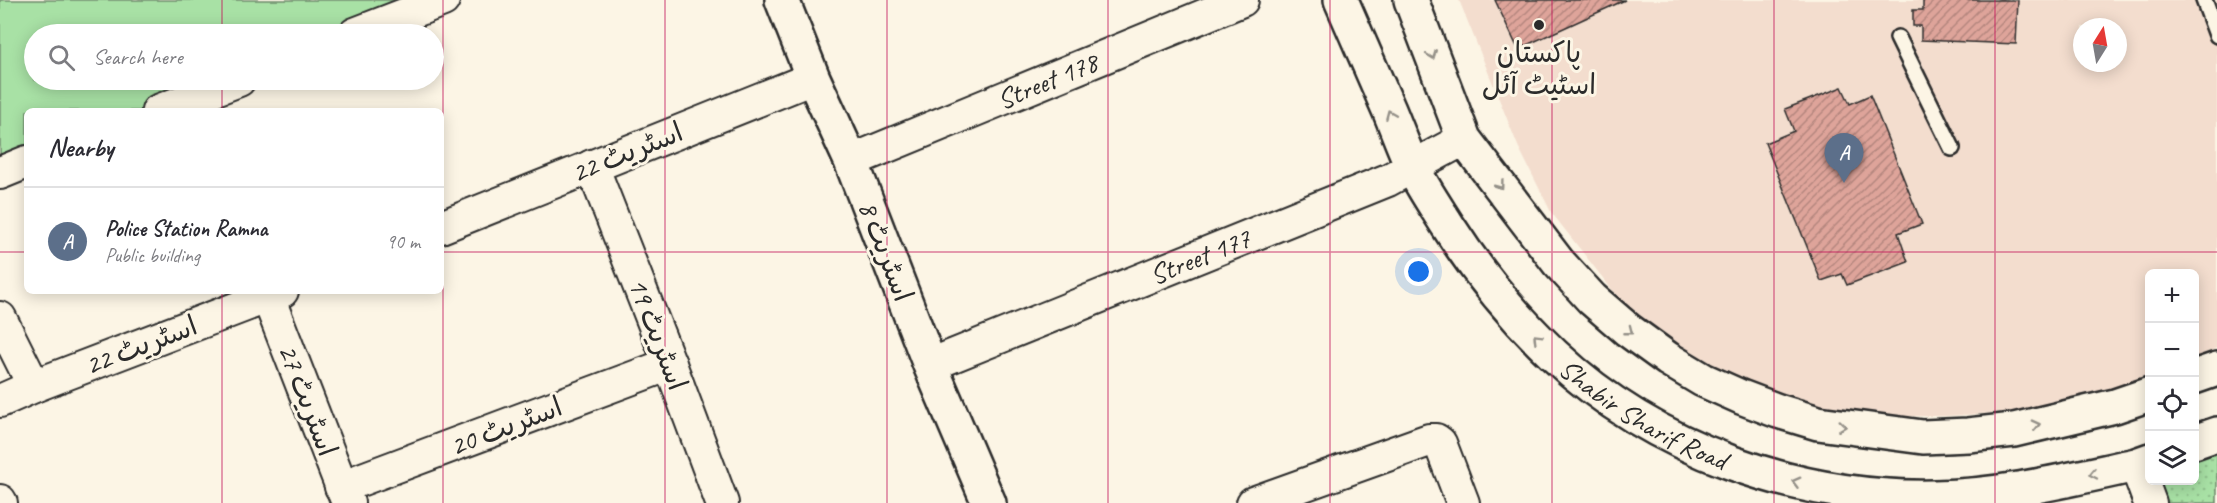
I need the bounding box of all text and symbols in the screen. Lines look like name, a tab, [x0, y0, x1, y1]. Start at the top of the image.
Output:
marker: پاکستان اسٹیٹ آئل	[1532, 18, 1546, 32]
north arrow	[2073, 18, 2127, 72]
search box	[24, 24, 444, 90]
place label: پاکستان اسٹیٹ آئل	[1482, 35, 1596, 102]
icon: search	[45, 41, 78, 74]
text: Search here	[93, 43, 183, 71]
street label: Street 178	[992, 43, 1105, 117]
one-way arrow	[1425, 48, 1437, 59]
one-way arrow	[1385, 109, 1397, 120]
street label: اسٹریٹ 22	[566, 114, 688, 190]
text: Nearby	[48, 131, 113, 164]
pin: A	[1824, 134, 1864, 183]
one-way arrow	[1492, 179, 1503, 190]
street label: اسٹریٹ 8	[851, 196, 921, 306]
text: Police Station Ramna	[105, 215, 268, 243]
street label: Street 177	[1144, 219, 1257, 292]
text: A	[62, 229, 73, 254]
text: 90 m	[386, 229, 420, 254]
text: Public building	[105, 243, 200, 268]
your location	[1404, 257, 1433, 286]
map controls	[2145, 269, 2199, 485]
button: +	[2145, 269, 2199, 323]
street label: اسٹریٹ 19	[621, 273, 695, 395]
street label: اسٹریٹ 22	[80, 308, 202, 382]
one-way arrow	[1622, 323, 1633, 334]
button: −	[2145, 323, 2199, 377]
one-way arrow	[1534, 335, 1545, 346]
street label: اسٹریٹ 27	[271, 339, 345, 461]
street label: Shabir Sharif Road	[1552, 351, 1736, 478]
button: locate	[2145, 377, 2199, 431]
street label: اسٹریٹ 20	[445, 389, 567, 463]
one-way arrow	[2031, 419, 2041, 432]
one-way arrow	[1838, 420, 1847, 432]
button: layers	[2145, 431, 2199, 485]
one-way arrow	[2088, 467, 2098, 480]
one-way arrow	[1791, 477, 1802, 489]

